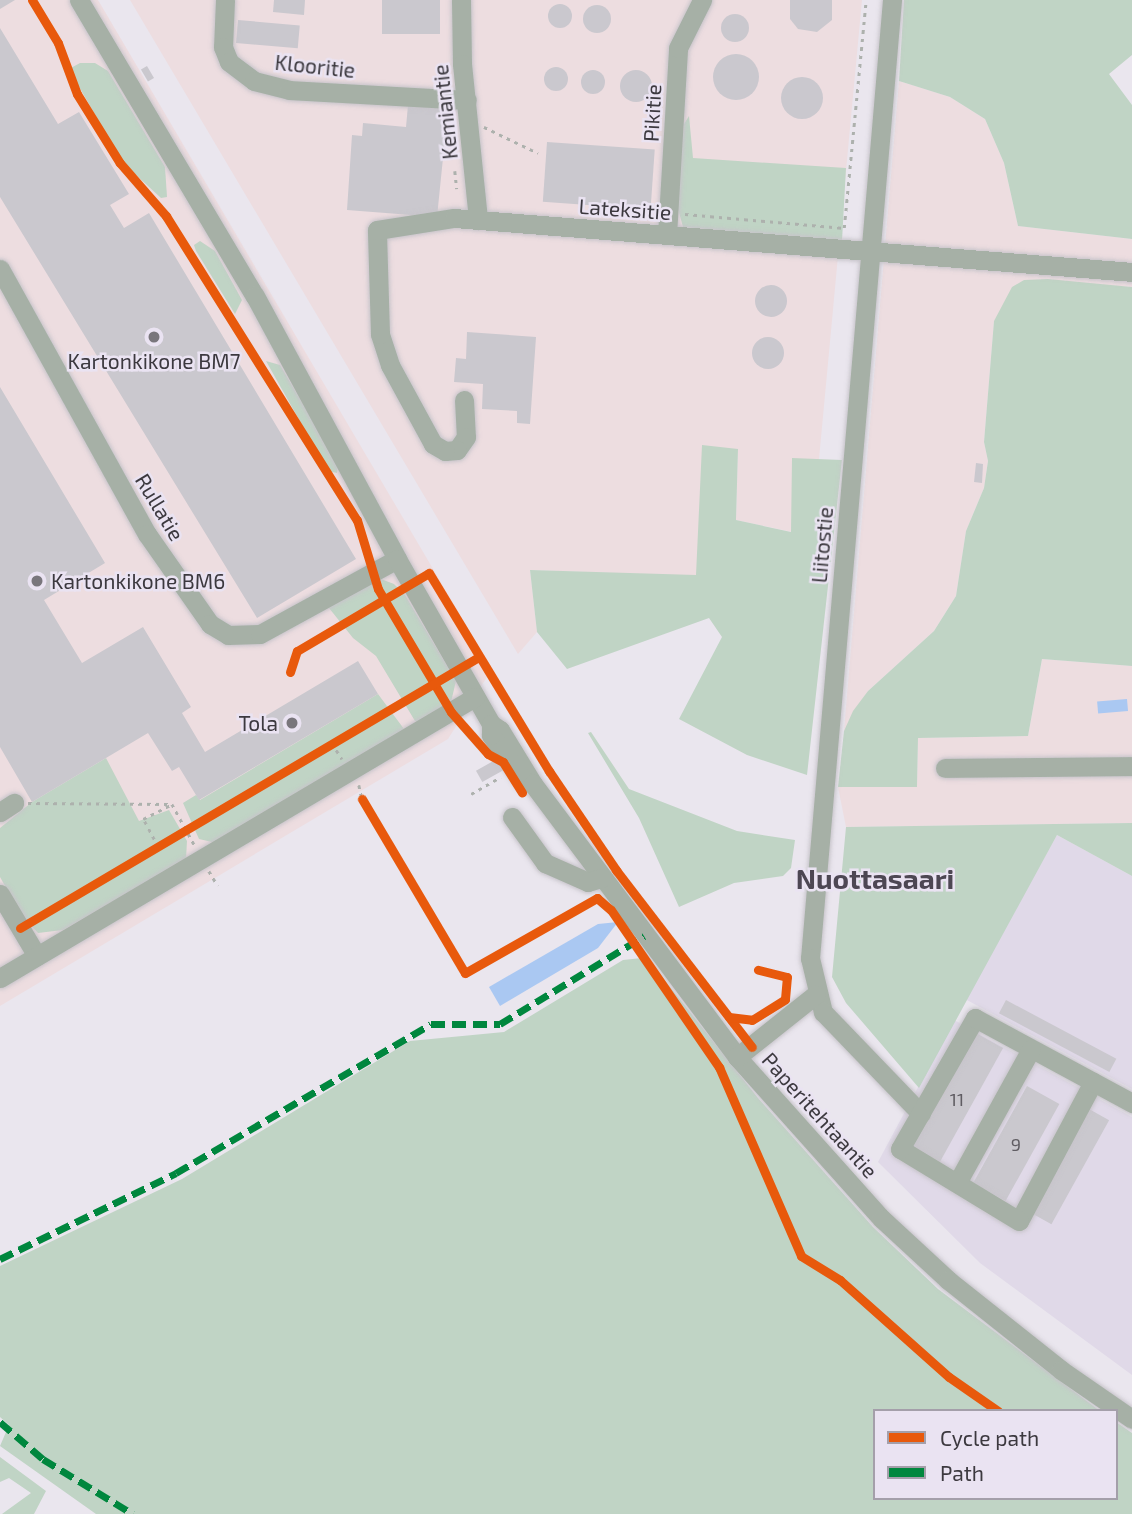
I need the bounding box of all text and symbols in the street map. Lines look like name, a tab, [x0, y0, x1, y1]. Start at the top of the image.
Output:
street label: Klooritie	[274, 49, 356, 83]
street label: Kemiantie	[427, 63, 463, 161]
street label: Pikitie	[638, 83, 666, 143]
street label: Lateksitie	[578, 193, 672, 225]
marker: Kartonkikone BM7	[146, 329, 162, 345]
place label: Kartonkikone BM7	[67, 348, 241, 374]
street label: Rullatie	[130, 469, 190, 545]
street label: Liitostie	[806, 506, 838, 584]
place label: Kartonkikone BM6	[51, 568, 225, 594]
marker: Kartonkikone BM6	[29, 573, 45, 589]
place label: Tola	[238, 710, 278, 736]
marker: Tola	[284, 715, 300, 731]
district label: Nuottasaari	[796, 861, 954, 895]
street label: Paperitehtaantie	[757, 1047, 883, 1183]
house number: 11	[950, 1088, 964, 1110]
house number: 9	[1011, 1133, 1021, 1155]
legend	[873, 1409, 1118, 1500]
text: Cycle path	[940, 1425, 1039, 1450]
text: Path	[940, 1460, 984, 1485]

